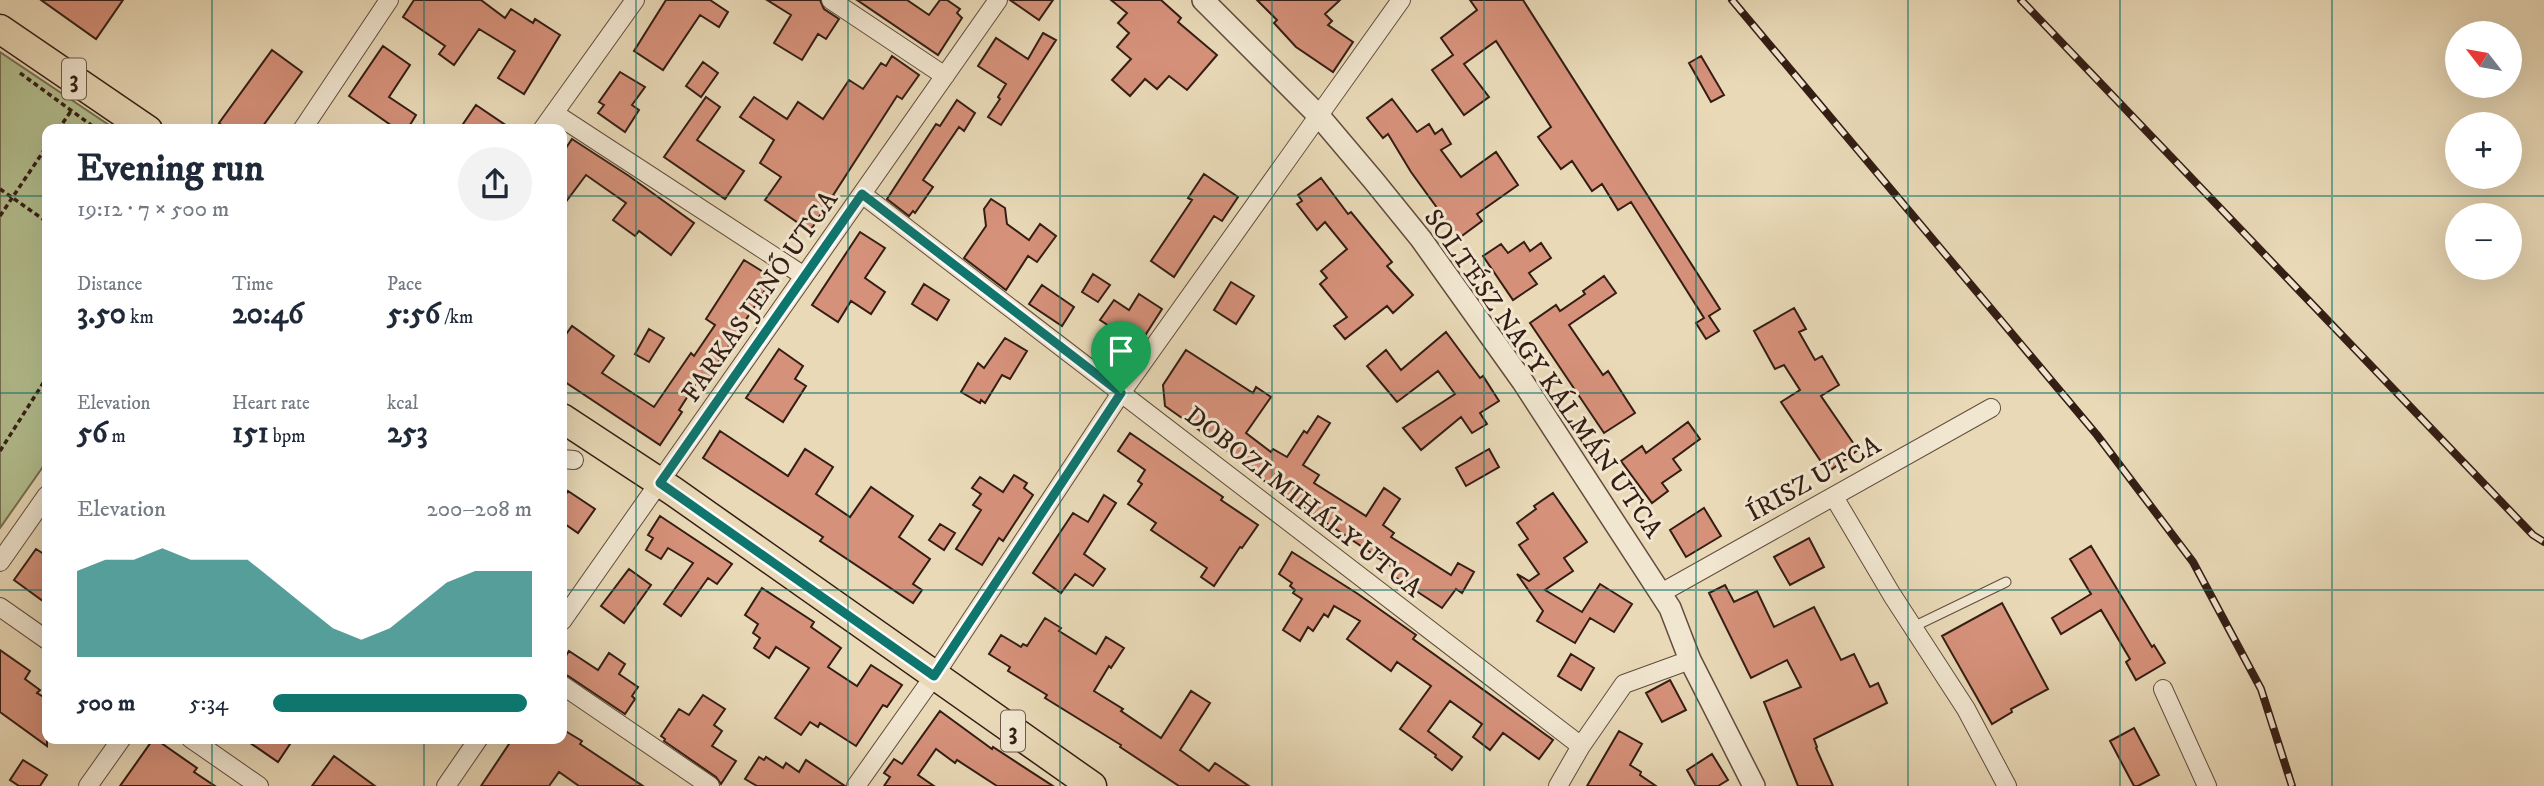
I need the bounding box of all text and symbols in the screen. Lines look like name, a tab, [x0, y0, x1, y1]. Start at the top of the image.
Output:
north arrow	[2445, 21, 2522, 98]
map controls	[2445, 21, 2522, 280]
road number: 3	[62, 58, 86, 100]
button: +	[2445, 112, 2522, 189]
text: Evening run	[77, 145, 264, 193]
button: share	[458, 147, 532, 221]
street label: FARKAS JENŐ UTCA	[674, 184, 846, 409]
text: 19:12 · 7 × 500 m	[77, 195, 229, 224]
street label: SOLTÉSZ NAGY KÁLMÁN UTCA	[1416, 202, 1670, 545]
button: −	[2445, 203, 2522, 280]
text: Distance	[77, 273, 142, 296]
text: Time	[232, 273, 273, 296]
text: Pace	[387, 273, 422, 296]
text: 3.50	[77, 296, 126, 333]
text: 20:46	[232, 296, 304, 333]
text: 5:56	[387, 296, 440, 333]
text: km	[126, 306, 154, 329]
text: /km	[440, 306, 473, 329]
pin	[1091, 321, 1151, 393]
icon: arrive	[1102, 332, 1140, 370]
text: Elevation	[77, 392, 151, 415]
text: Heart rate	[232, 392, 310, 415]
text: kcal	[387, 392, 418, 415]
street label: DOBOZI MIHÁLY UTCA	[1178, 399, 1429, 605]
text: 56	[77, 415, 108, 452]
text: 151	[232, 415, 269, 452]
text: 253	[387, 415, 428, 452]
text: m	[108, 425, 126, 448]
text: bpm	[269, 425, 306, 448]
street label: ÍRISZ UTCA	[1740, 428, 1887, 530]
text: Elevation	[77, 495, 166, 524]
text: 200–208 m	[426, 495, 532, 524]
text: 500 m	[77, 689, 135, 718]
text: 5:34	[189, 689, 228, 718]
road number: 3	[1001, 710, 1025, 752]

